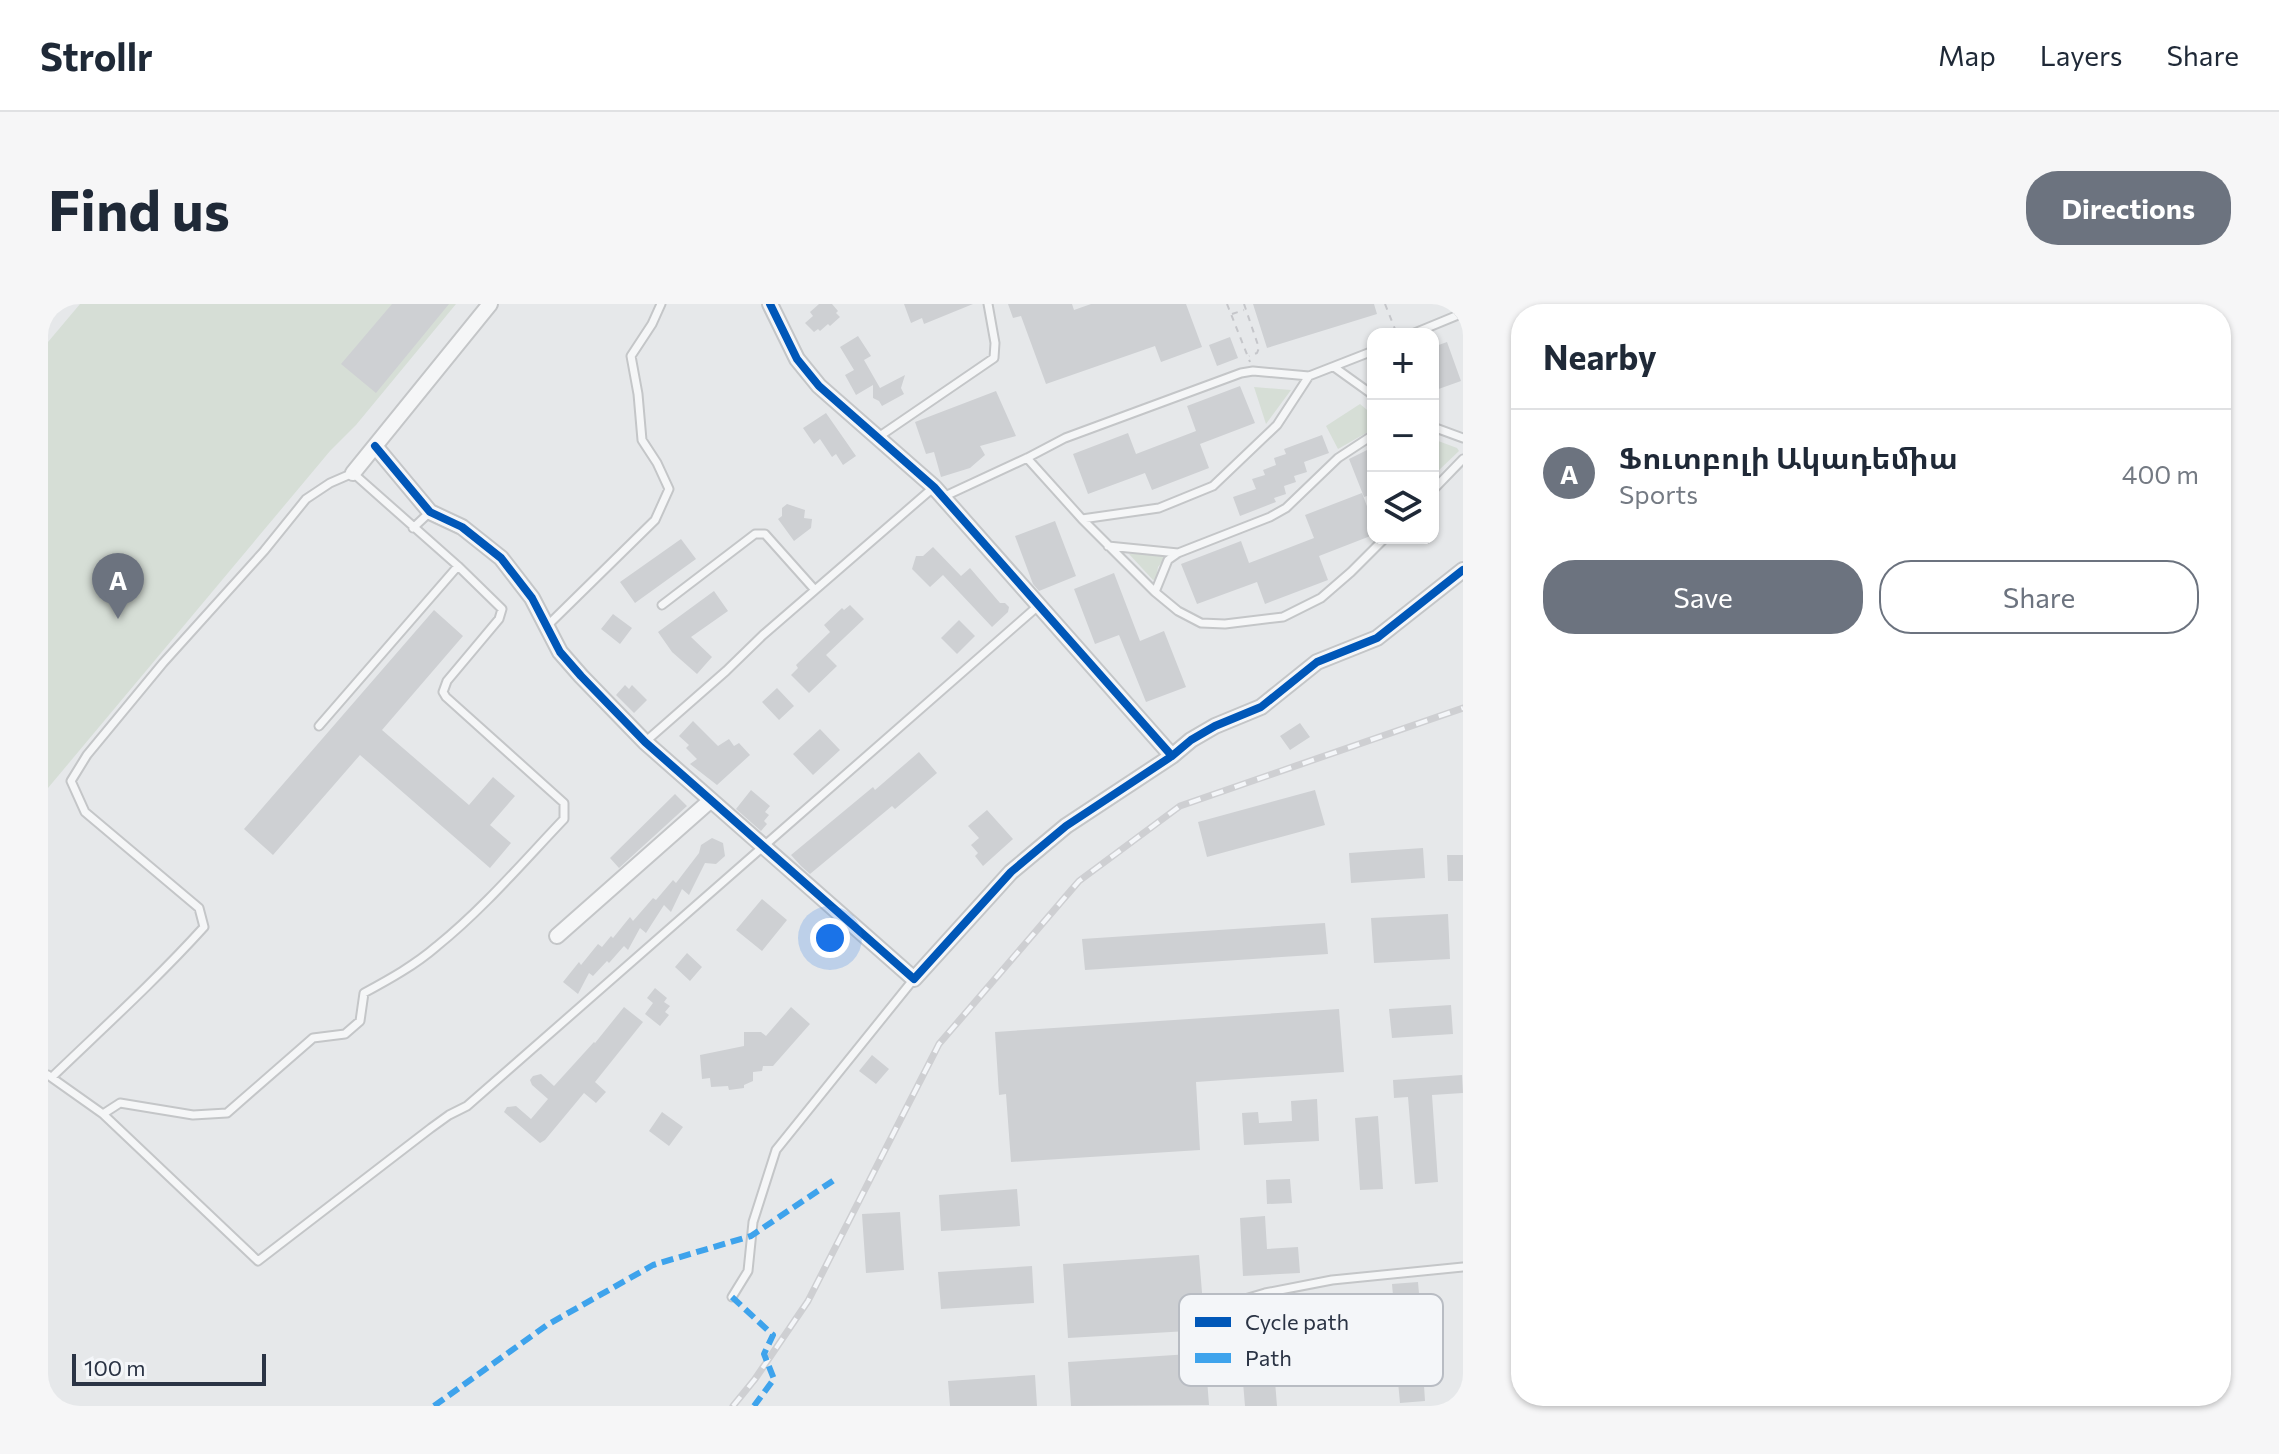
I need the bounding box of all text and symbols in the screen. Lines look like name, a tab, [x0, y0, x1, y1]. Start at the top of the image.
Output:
text: Strollr	[40, 32, 153, 79]
text: Map	[1938, 38, 1996, 72]
text: Layers	[2040, 38, 2122, 72]
text: Share	[2166, 38, 2239, 72]
button: Directions	[2026, 171, 2231, 245]
text: Find us	[48, 174, 230, 243]
map controls	[1367, 328, 1439, 544]
button: +	[1367, 328, 1439, 400]
text: Nearby	[1543, 335, 1657, 377]
button: −	[1367, 400, 1439, 472]
text: Ֆուտբոլի Ակադեմիա	[1619, 438, 1958, 475]
text: A	[1560, 458, 1578, 489]
text: 400 m	[2122, 458, 2199, 489]
button: layers	[1367, 472, 1439, 544]
text: Sports	[1619, 478, 1698, 509]
pin: A	[92, 553, 144, 619]
button: Save	[1543, 560, 1863, 634]
button: Share	[1879, 560, 2199, 634]
your location	[810, 918, 850, 958]
legend	[1179, 1294, 1443, 1386]
text: Cycle path	[1245, 1308, 1349, 1335]
text: Path	[1245, 1344, 1292, 1371]
scale bar	[72, 1350, 266, 1386]
text: 100 m	[84, 1354, 146, 1381]

